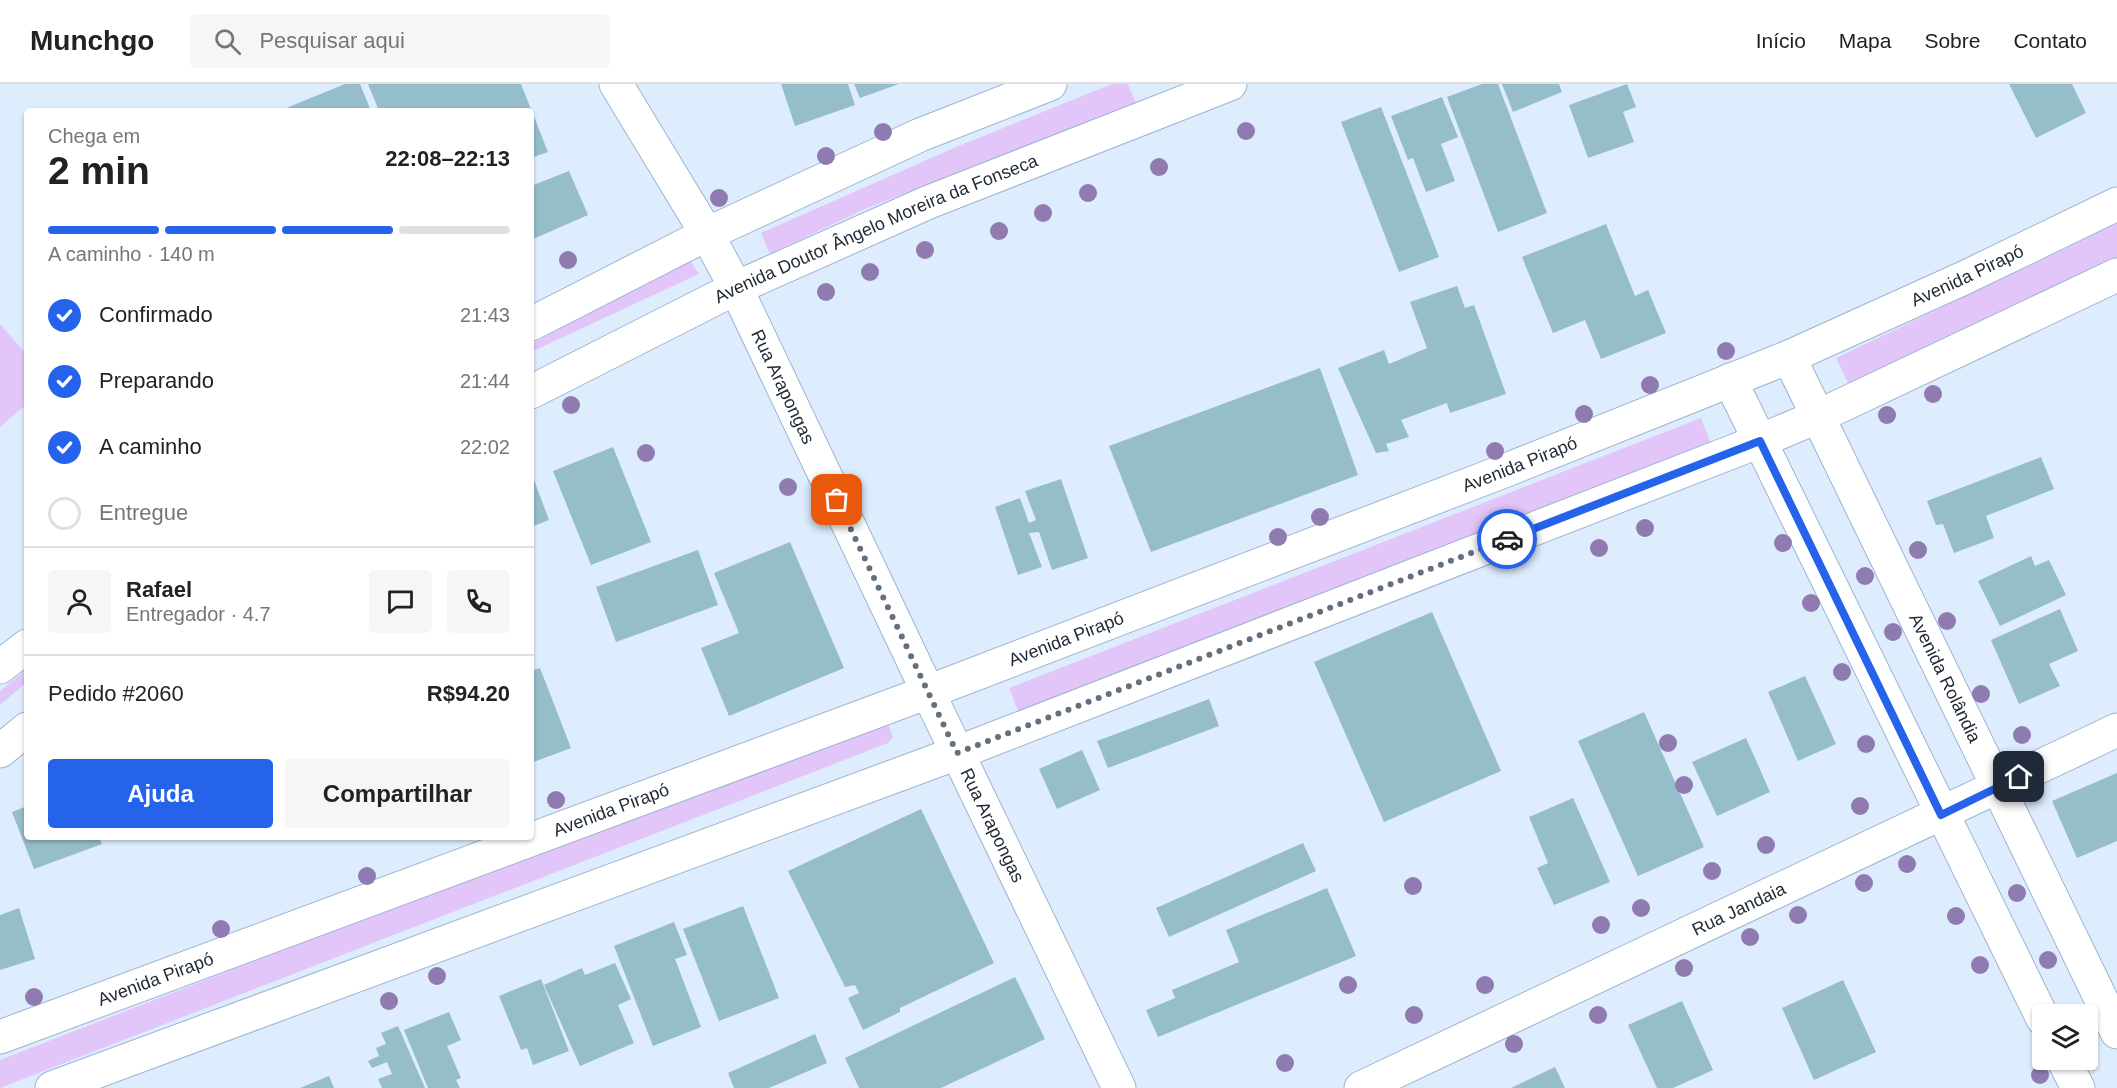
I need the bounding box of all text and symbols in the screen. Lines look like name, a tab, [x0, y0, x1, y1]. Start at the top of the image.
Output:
search box	[190, 14, 610, 68]
text: Munchgo	[30, 25, 154, 56]
icon: search	[211, 25, 244, 58]
text: Pesquisar aqui	[259, 28, 405, 53]
text: Início	[1756, 29, 1806, 52]
text: Mapa	[1839, 29, 1891, 52]
text: Sobre	[1924, 29, 1980, 52]
text: Contato	[2013, 29, 2087, 52]
text: Chega em	[48, 125, 140, 147]
text: 22:08–22:13	[385, 146, 510, 171]
text: 2 min	[48, 149, 150, 192]
street label: Avenida Doutor Ângelo Moreira da Fonseca	[711, 150, 1041, 307]
street label: Avenida Pirapó	[1908, 241, 2027, 310]
text: A caminho · 140 m	[48, 243, 215, 265]
icon: check	[48, 299, 81, 332]
text: Confirmado	[99, 302, 213, 327]
text: 21:43	[460, 304, 510, 326]
street label: Rua Arapongas	[747, 326, 819, 447]
icon: check	[48, 365, 81, 398]
text: Preparando	[99, 368, 214, 393]
text: 21:44	[460, 370, 510, 392]
icon: check	[48, 431, 81, 464]
street label: Avenida Pirapó	[1459, 433, 1580, 496]
text: A caminho	[99, 434, 202, 459]
text: 22:02	[460, 436, 510, 458]
pin	[811, 474, 862, 525]
icon: bag	[820, 483, 853, 516]
text: Entregue	[99, 500, 188, 525]
courier	[1477, 509, 1537, 569]
icon: car	[1491, 523, 1524, 556]
button: person	[48, 570, 111, 633]
button: chat	[369, 570, 432, 633]
button: phone	[447, 570, 510, 633]
text: Rafael	[126, 577, 192, 602]
text: Entregador · 4.7	[126, 603, 271, 625]
street label: Avenida Pirapó	[1006, 608, 1127, 670]
street label: Avenida Rolândia	[1905, 610, 1985, 747]
text: Pedido #2060	[48, 681, 184, 706]
text: R$94.20	[427, 681, 510, 706]
pin	[1993, 751, 2044, 802]
button: Ajuda	[48, 759, 273, 828]
button: Compartilhar	[285, 759, 510, 828]
icon: home	[2002, 760, 2035, 793]
street label: Rua Arapongas	[956, 765, 1028, 886]
street label: Avenida Pirapó	[551, 779, 672, 840]
street label: Rua Jandaia	[1689, 878, 1790, 940]
street label: Avenida Pirapó	[95, 949, 216, 1010]
map controls	[2032, 1004, 2098, 1070]
button: layers	[2032, 1004, 2098, 1070]

